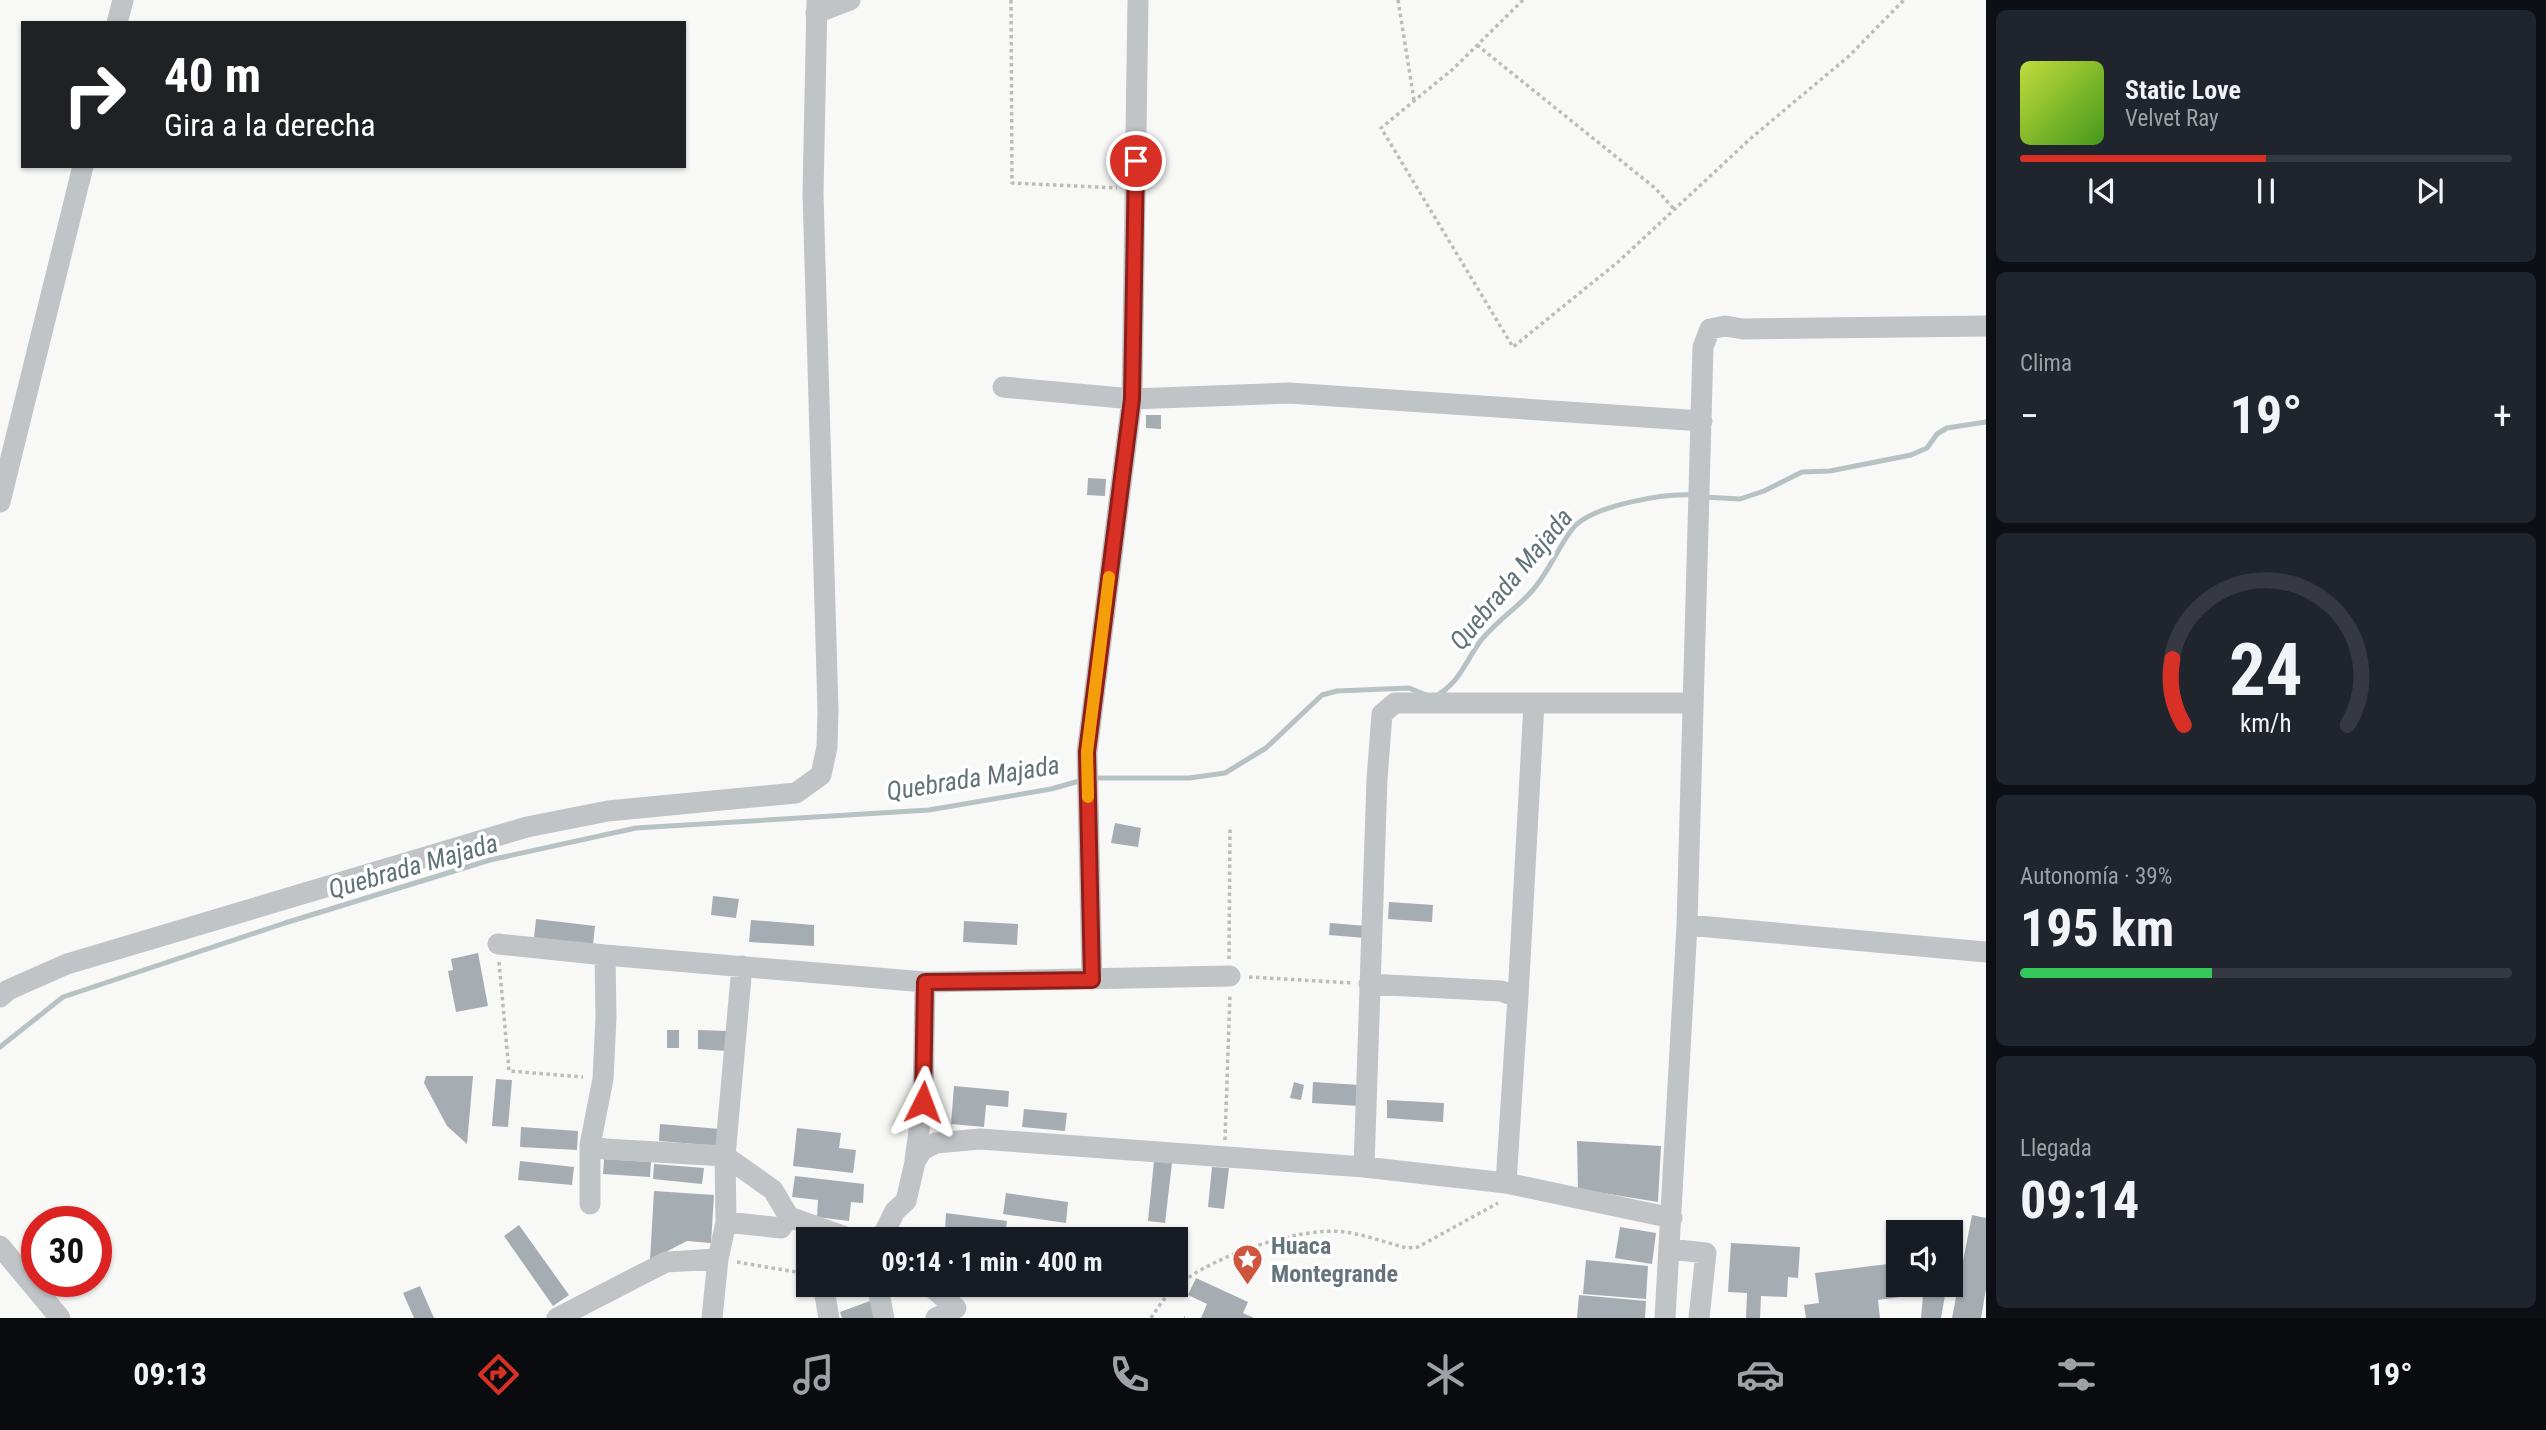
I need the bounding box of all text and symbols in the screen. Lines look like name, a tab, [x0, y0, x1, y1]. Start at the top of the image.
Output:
text: 40 m	[164, 47, 261, 104]
icon: right	[49, 49, 140, 140]
text: Static Love	[2125, 75, 2241, 105]
text: Velvet Ray	[2125, 105, 2219, 132]
text: Gira a la derecha	[164, 106, 376, 144]
pin	[1106, 131, 1166, 191]
icon: arrive	[1117, 142, 1155, 180]
icon: previous	[2083, 172, 2121, 210]
icon: pause	[2247, 172, 2285, 210]
icon: next	[2411, 172, 2449, 210]
text: Clima	[2020, 350, 2072, 377]
text: 19°	[2230, 385, 2302, 446]
text: −	[2020, 394, 2039, 438]
text: +	[2493, 394, 2512, 438]
water label: Quebrada Majada	[1443, 502, 1579, 656]
text: 24	[2229, 627, 2303, 713]
text: km/h	[2240, 709, 2292, 738]
water label: Quebrada Majada	[884, 750, 1062, 806]
water label: Quebrada Majada	[325, 827, 501, 905]
text: Autonomía · 39%	[2020, 863, 2172, 890]
text: 195 km	[2020, 898, 2174, 959]
position arrow	[886, 1065, 960, 1139]
text: Llegada	[2020, 1135, 2092, 1162]
text: 09:14	[2020, 1170, 2139, 1231]
speed limit sign: 30	[21, 1206, 112, 1297]
map controls	[1886, 1220, 1963, 1297]
button: sound	[1886, 1220, 1963, 1297]
place label: Huaca Montegrande	[1271, 1232, 1398, 1288]
place icon: Huaca Montegrande	[1231, 1243, 1265, 1287]
text: 09:14 · 1 min · 400 m	[882, 1247, 1102, 1277]
icon: directions	[474, 1350, 523, 1399]
icon: music	[789, 1350, 838, 1399]
icon: phone	[1105, 1350, 1154, 1399]
icon: climate	[1421, 1350, 1470, 1399]
icon: car	[1736, 1350, 1785, 1399]
icon: filters	[2052, 1350, 2101, 1399]
text: 09:13	[133, 1355, 207, 1393]
text: 19°	[2368, 1355, 2413, 1393]

